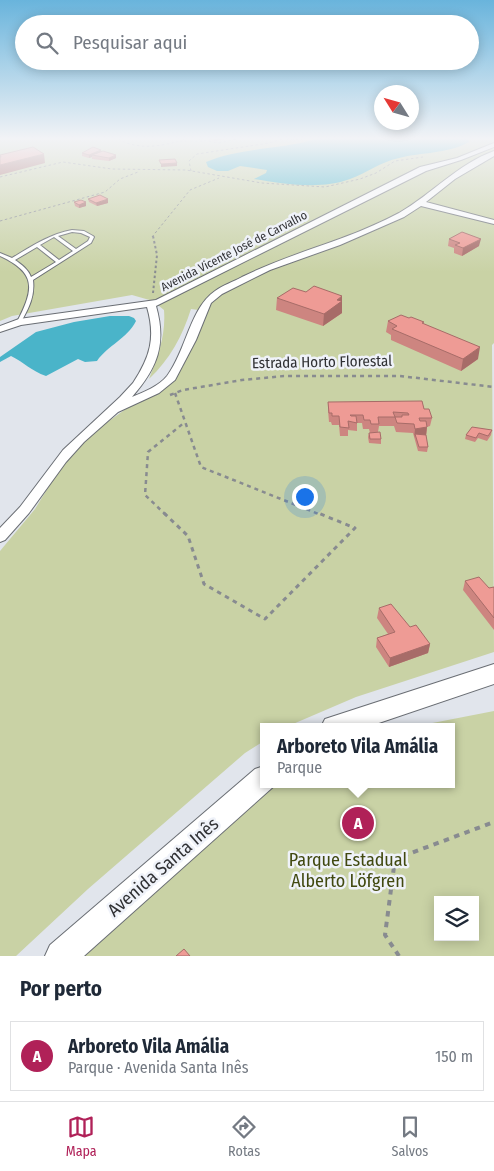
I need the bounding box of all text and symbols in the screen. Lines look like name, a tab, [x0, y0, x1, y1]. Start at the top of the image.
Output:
search box	[15, 15, 479, 70]
icon: search	[33, 29, 61, 57]
text: Pesquisar aqui	[73, 31, 187, 54]
north arrow	[374, 85, 419, 130]
street label: Avenida Vicente José de Carvalho	[159, 208, 309, 294]
street label: Estrada Horto Florestal	[252, 352, 392, 372]
your location	[292, 484, 318, 510]
popup	[260, 723, 455, 788]
text: Arboreto Vila Amália	[277, 735, 438, 758]
text: Parque	[277, 758, 322, 777]
pin: A	[342, 804, 374, 842]
street label: Avenida Santa Inês	[103, 813, 223, 921]
park label: Parque Estadual Alberto Löfgren	[289, 849, 407, 892]
map controls	[434, 896, 479, 941]
button: layers	[434, 896, 479, 941]
text: Por perto	[20, 976, 102, 1002]
text: Arboreto Vila Amália	[68, 1035, 229, 1058]
text: A	[33, 1047, 41, 1066]
text: 150 m	[435, 1047, 473, 1066]
text: Parque · Avenida Santa Inês	[68, 1058, 249, 1077]
tab: Mapa	[66, 1113, 97, 1160]
tab: Rotas	[228, 1113, 260, 1160]
tab: Salvos	[392, 1113, 428, 1160]

